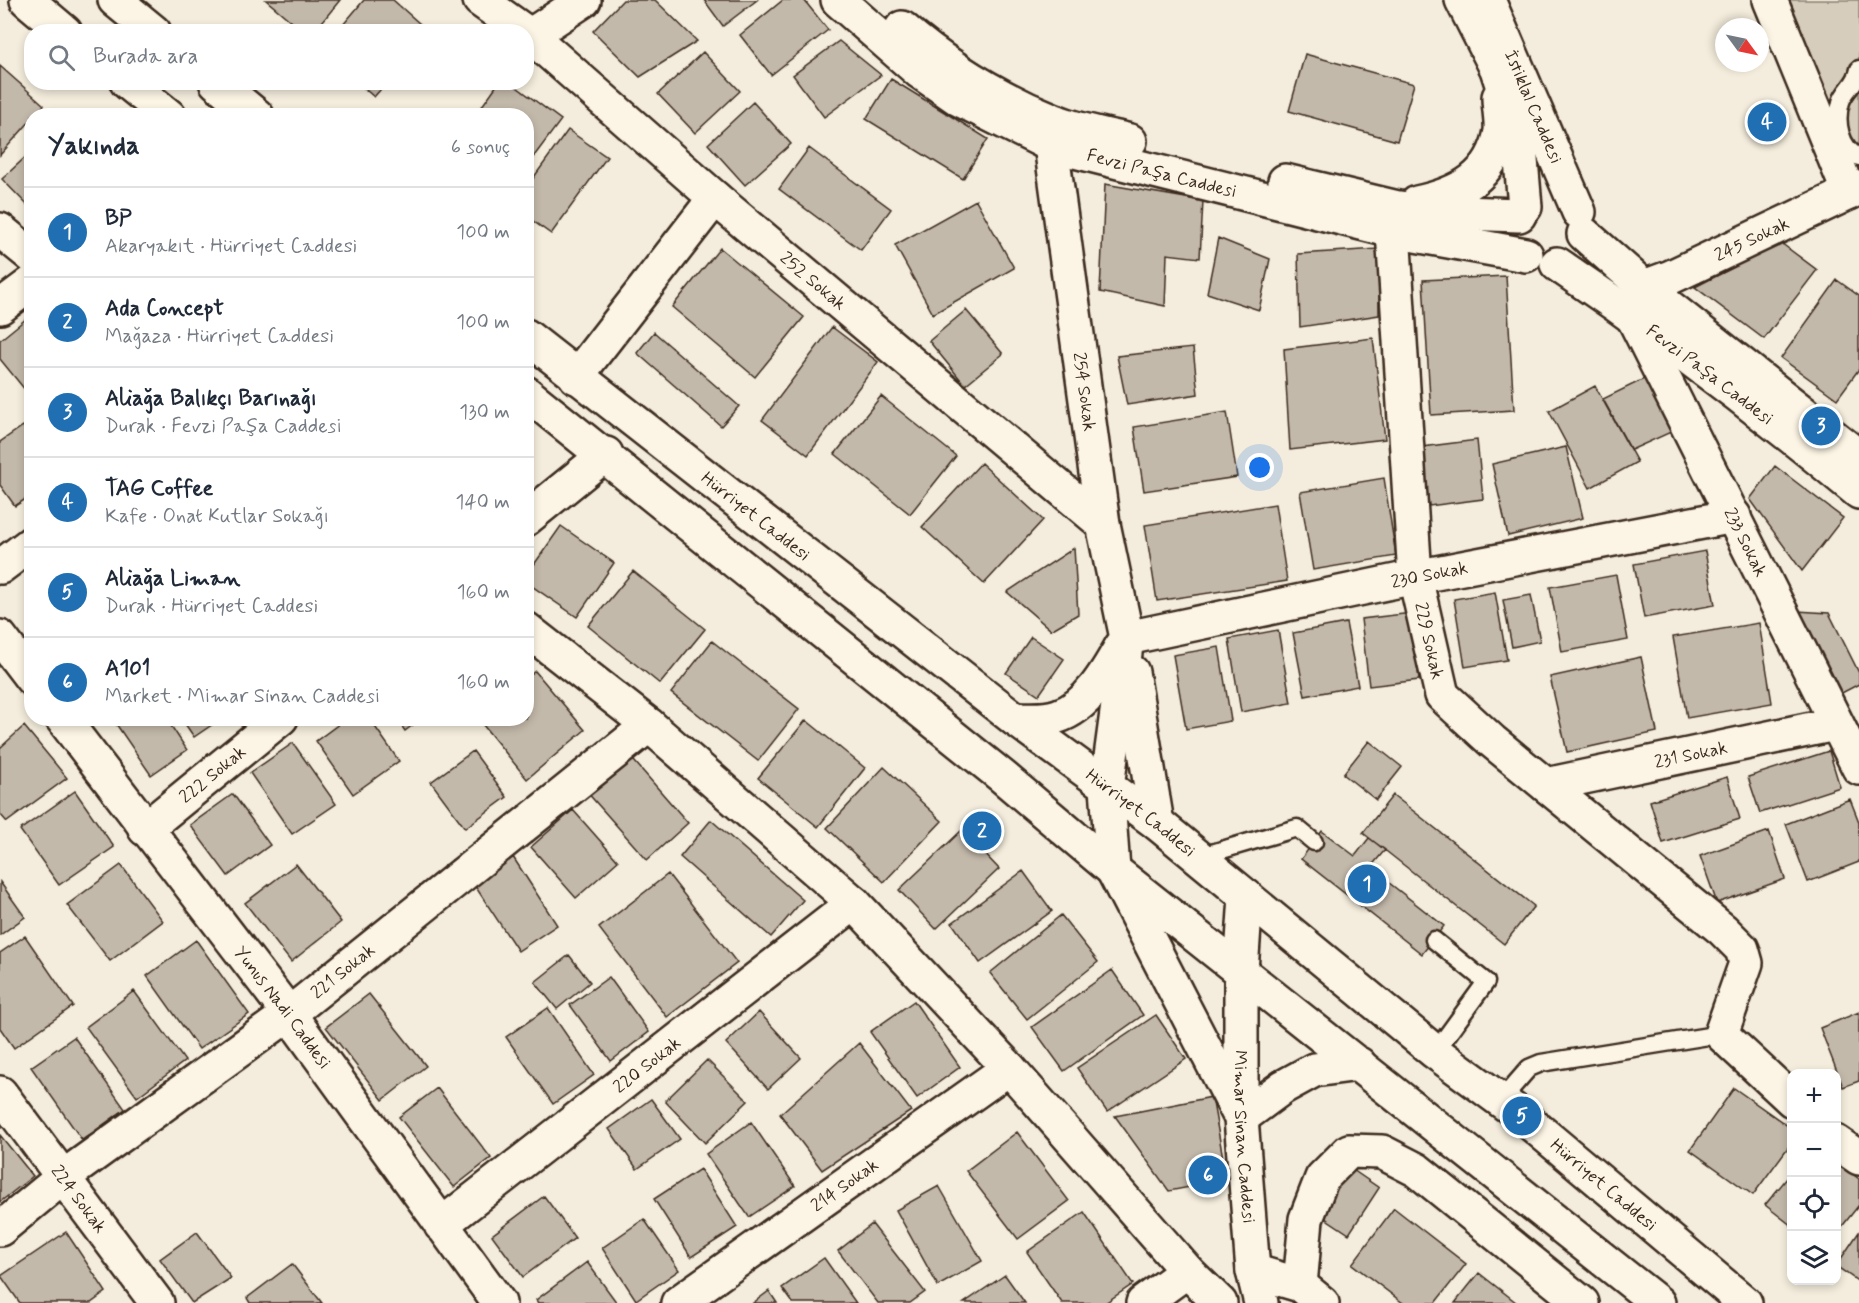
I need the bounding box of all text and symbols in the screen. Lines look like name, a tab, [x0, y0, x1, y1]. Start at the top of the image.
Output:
north arrow	[1715, 18, 1769, 72]
search box	[24, 24, 534, 90]
icon: search	[45, 41, 78, 74]
text: Burada ara	[93, 43, 198, 71]
street label: İstiklal Caddesi	[1498, 47, 1568, 167]
pin: 4	[1748, 100, 1786, 144]
text: Yakında	[48, 130, 140, 164]
text: 6 sonuç	[451, 134, 510, 161]
street label: Fevzi Paşa Caddesi	[1084, 144, 1239, 204]
text: BP	[105, 205, 132, 233]
street label: 245 Sokak	[1711, 212, 1794, 268]
text: 1	[63, 219, 72, 246]
text: 100 m	[456, 219, 510, 246]
text: Akaryakıt · Hürriyet Caddesi	[105, 233, 357, 260]
street label: 252 Sokak	[775, 247, 851, 316]
text: Ada Concept	[105, 295, 224, 323]
text: 2	[63, 309, 72, 336]
text: 100 m	[456, 309, 510, 336]
street label: Fevzi Paşa Caddesi	[1641, 319, 1778, 431]
text: Mağaza · Hürriyet Caddesi	[105, 323, 334, 350]
street label: 254 Sokak	[1067, 351, 1101, 433]
text: Aliağa Balıkçı Barınağı	[105, 385, 317, 413]
text: 3	[63, 399, 72, 426]
text: 130 m	[459, 399, 510, 426]
pin: 3	[1802, 404, 1840, 448]
text: Durak · Fevzi Paşa Caddesi	[105, 413, 342, 440]
your location	[1245, 453, 1274, 482]
street label: Hürriyet Caddesi	[696, 467, 815, 567]
text: TAG Coffee	[105, 475, 213, 503]
text: 4	[62, 489, 73, 516]
text: 140 m	[456, 489, 510, 516]
text: Kafe · Onat Kutlar Sokağı	[105, 503, 329, 530]
street label: 233 Sokak	[1718, 504, 1772, 581]
street label: 230 Sokak	[1389, 556, 1470, 595]
text: Aliağa Liman	[105, 565, 240, 593]
text: 5	[62, 579, 74, 606]
text: 160 m	[457, 579, 510, 606]
text: Durak · Hürriyet Caddesi	[105, 593, 318, 620]
street label: 229 Sokak	[1408, 600, 1449, 682]
text: A101	[105, 655, 150, 683]
text: 6	[62, 669, 73, 696]
text: 160 m	[457, 669, 510, 696]
text: Market · Mimar Sinan Caddesi	[105, 683, 380, 710]
street label: 231 Sokak	[1652, 736, 1730, 775]
street label: 222 Sokak	[175, 740, 251, 809]
street label: Hürriyet Caddesi	[1080, 764, 1200, 863]
pin: 2	[962, 808, 1002, 854]
pin: 1	[1348, 862, 1386, 906]
street label: 221 Sokak	[306, 939, 380, 1005]
street label: Yunus Nadi Caddesi	[228, 941, 336, 1074]
street label: 220 Sokak	[609, 1031, 686, 1099]
street label: Mimar Sinan Caddesi	[1228, 1050, 1260, 1225]
map controls	[1787, 1069, 1841, 1285]
button: +	[1787, 1069, 1841, 1123]
pin: 5	[1502, 1094, 1541, 1138]
button: −	[1787, 1123, 1841, 1177]
street label: Hürriyet Caddesi	[1545, 1134, 1662, 1237]
pin: 6	[1188, 1152, 1228, 1198]
street label: 214 Sokak	[806, 1153, 884, 1218]
street label: 224 Sokak	[45, 1160, 112, 1238]
button: locate	[1787, 1177, 1841, 1231]
button: layers	[1787, 1231, 1841, 1285]

